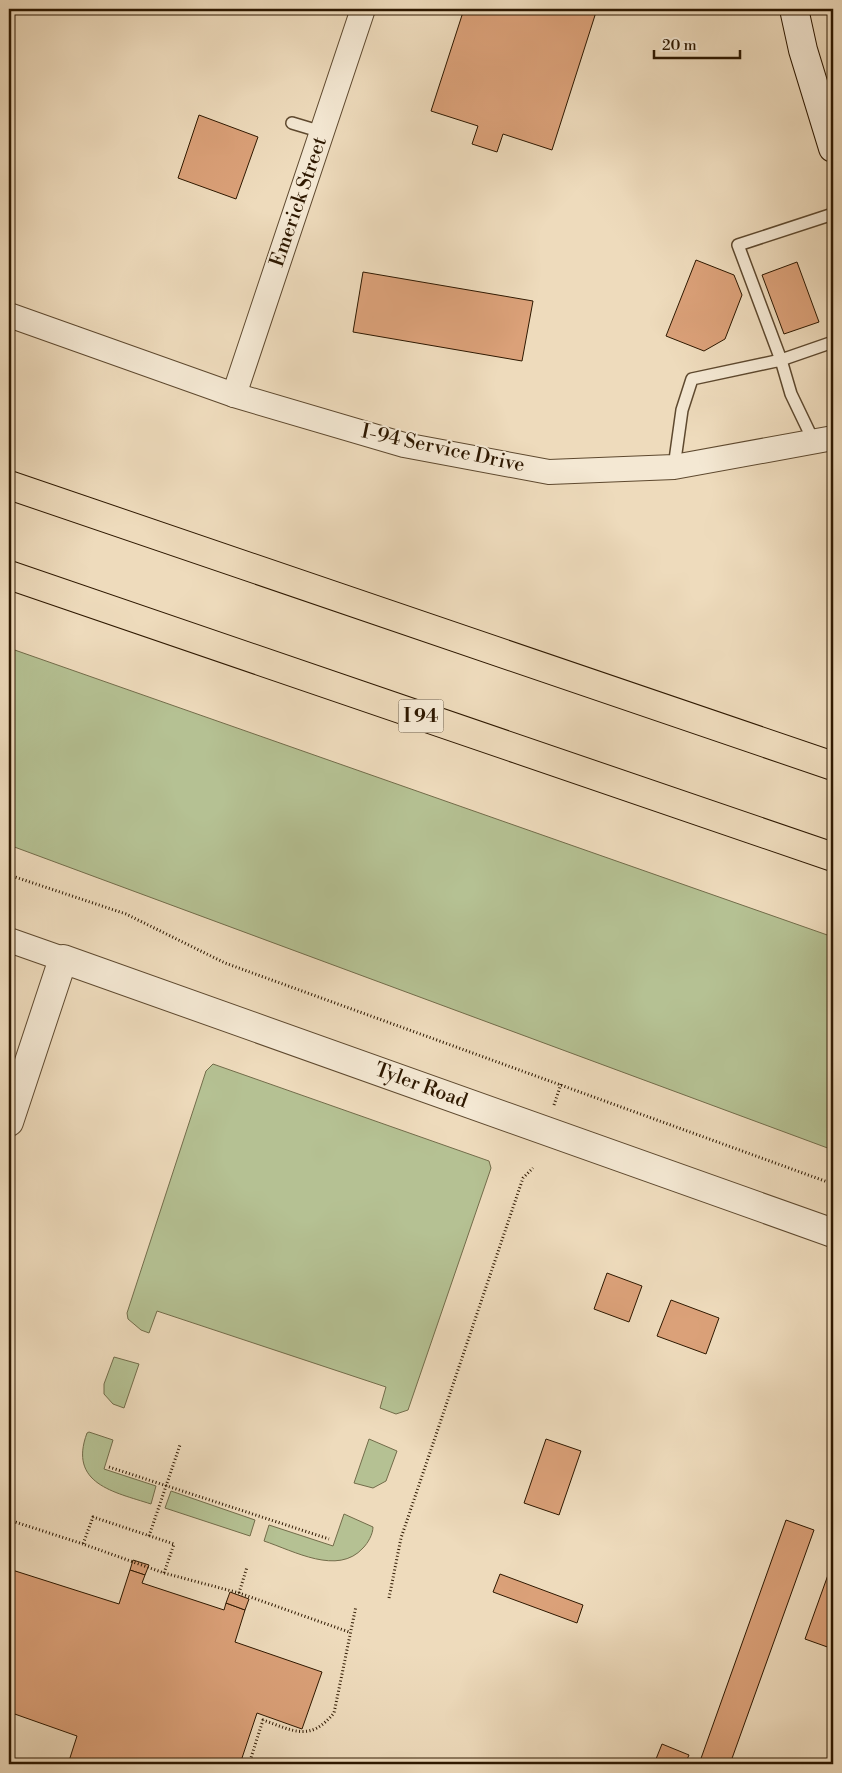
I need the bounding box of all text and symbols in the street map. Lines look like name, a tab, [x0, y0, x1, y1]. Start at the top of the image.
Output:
scale bar	[654, 28, 741, 60]
text: 20 m	[662, 36, 697, 55]
street label: Emerick Street	[265, 134, 333, 270]
street label: I-94 Service Drive	[359, 419, 527, 479]
road number: I 94	[398, 699, 444, 732]
street label: Tyler Road	[371, 1058, 472, 1115]

